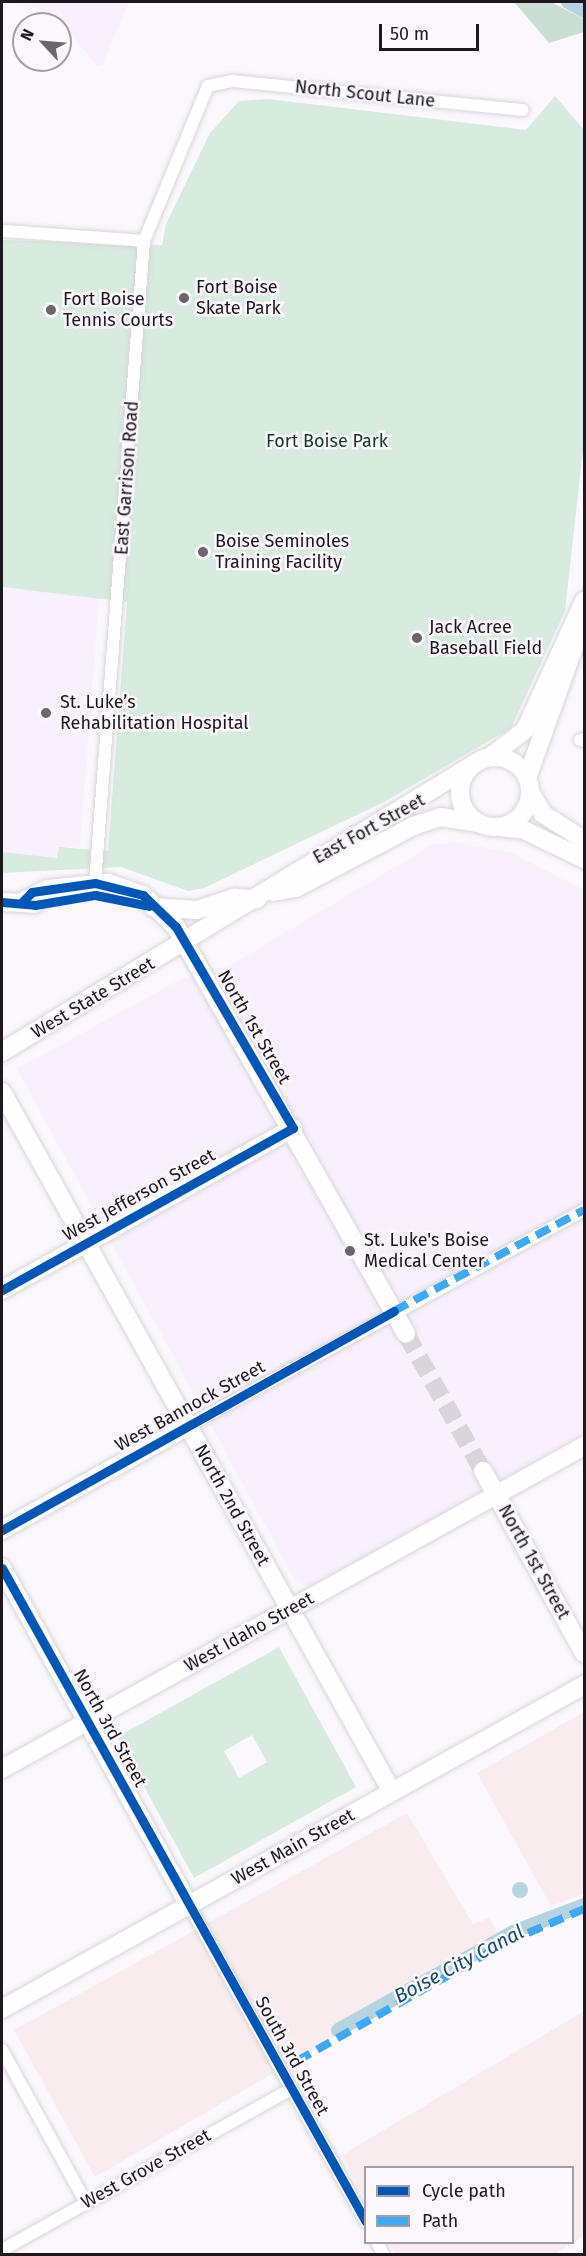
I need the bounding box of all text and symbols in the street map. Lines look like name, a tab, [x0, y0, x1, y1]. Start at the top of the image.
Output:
north arrow	[12, 12, 72, 72]
scale bar	[382, 12, 482, 50]
text: 50 m	[390, 23, 429, 45]
text: N	[16, 26, 38, 44]
street label: North Scout Lane	[294, 76, 436, 112]
place label: Fort Boise Skate Park	[196, 277, 281, 320]
place label: Fort Boise Tennis Courts	[63, 289, 173, 332]
marker: Fort Boise Skate Park	[177, 291, 191, 305]
marker: Fort Boise Tennis Courts	[44, 303, 58, 317]
street label: East Garrison Road	[111, 400, 143, 556]
park label: Fort Boise Park	[266, 430, 388, 452]
place label: Boise Seminoles Training Facility	[215, 531, 349, 574]
marker: Boise Seminoles Training Facility	[196, 545, 210, 559]
place label: Jack Acree Baseball Field	[429, 617, 542, 660]
marker: Jack Acree Baseball Field	[410, 631, 424, 645]
place label: St. Luke’s Rehabilitation Hospital	[60, 692, 249, 734]
marker: St. Luke’s Rehabilitation Hospital	[37, 704, 55, 722]
street label: East Fort Street	[309, 789, 429, 869]
street label: West State Street	[28, 953, 158, 1043]
street label: North 1st Street	[213, 966, 295, 1088]
street label: West Jefferson Street	[59, 1144, 219, 1246]
place label: St. Luke's Boise Medical Center	[364, 1230, 489, 1272]
marker: St. Luke's Boise Medical Center	[341, 1242, 359, 1260]
street label: West Bannock Street	[111, 1356, 269, 1456]
street label: North 2nd Street	[190, 1441, 274, 1569]
street label: North 1st Street	[494, 1501, 574, 1623]
street label: West Idaho Street	[180, 1587, 318, 1677]
street label: North 3rd Street	[69, 1665, 151, 1791]
street label: West Main Street	[228, 1804, 358, 1890]
water label: Boise City Canal	[390, 1920, 528, 2008]
street label: South 3rd Street	[250, 1993, 334, 2119]
street label: West Grove Street	[78, 2125, 214, 2213]
legend	[364, 2166, 574, 2244]
text: Cycle path	[422, 2180, 506, 2202]
text: Path	[422, 2210, 458, 2232]

